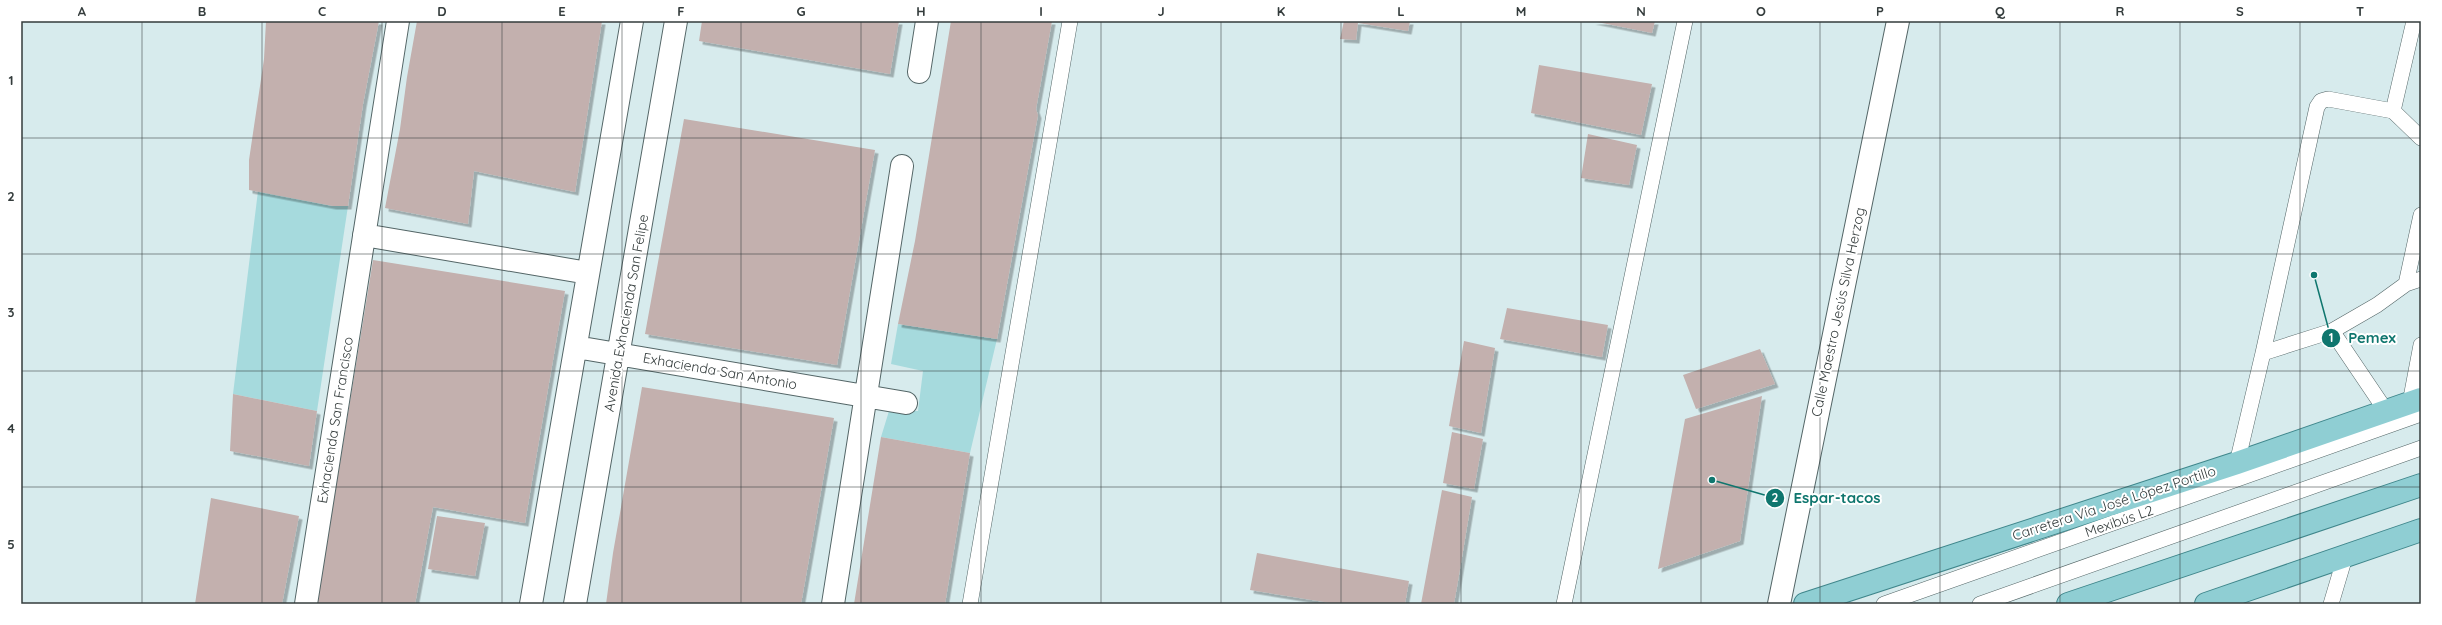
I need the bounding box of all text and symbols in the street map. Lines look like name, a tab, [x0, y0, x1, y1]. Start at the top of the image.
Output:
text: A	[78, 3, 87, 19]
text: B	[198, 3, 206, 19]
text: C	[318, 3, 326, 19]
text: D	[437, 3, 447, 19]
text: E	[558, 3, 566, 19]
text: F	[677, 3, 685, 19]
text: G	[796, 3, 806, 19]
text: H	[916, 3, 926, 19]
text: I	[1039, 3, 1043, 19]
text: J	[1157, 3, 1165, 19]
text: K	[1277, 3, 1286, 19]
text: L	[1397, 3, 1405, 19]
text: M	[1516, 3, 1526, 19]
text: N	[1636, 3, 1646, 19]
text: O	[1756, 3, 1766, 19]
text: P	[1876, 3, 1884, 19]
text: Q	[1995, 3, 2006, 19]
text: R	[2116, 3, 2125, 19]
text: S	[2236, 3, 2244, 19]
text: T	[2356, 3, 2364, 19]
text: 1	[8, 72, 14, 88]
text: 2	[7, 188, 15, 204]
street label: Calle Maestro Jesús Silva Herzog	[1807, 206, 1869, 418]
street label: Avenida Exhacienda San Felipe	[600, 213, 652, 413]
text: 3	[8, 304, 15, 320]
callout: Pemex	[2321, 324, 2404, 351]
text: Pemex	[2348, 328, 2397, 347]
text: 1	[2329, 330, 2333, 345]
street label: Exhacienda San Francisco	[313, 335, 357, 505]
street label: Exhacienda San Antonio	[641, 349, 799, 393]
text: 4	[7, 420, 15, 436]
street label: Carretera Vía José López Portillo	[2010, 462, 2218, 544]
callout: Espar-tacos	[1765, 485, 1888, 512]
text: Espar-tacos	[1793, 488, 1881, 507]
text: 2	[1772, 490, 1779, 505]
street label: Mexibús L2	[2082, 501, 2156, 541]
text: 5	[7, 536, 15, 552]

